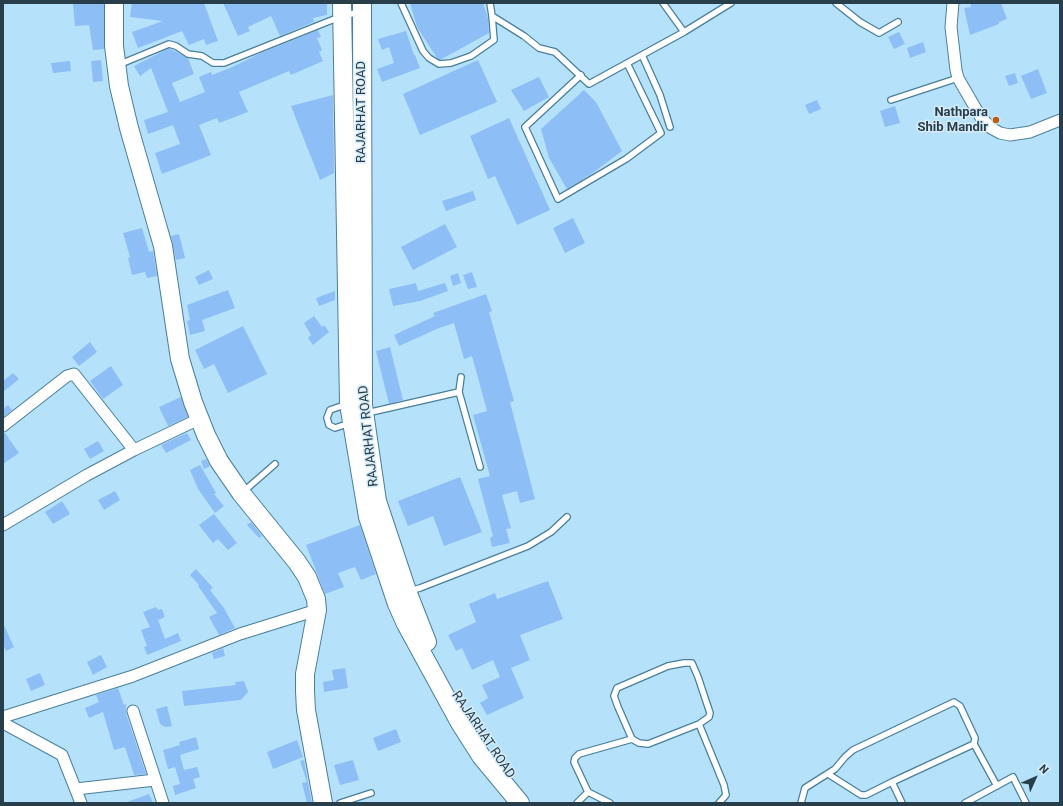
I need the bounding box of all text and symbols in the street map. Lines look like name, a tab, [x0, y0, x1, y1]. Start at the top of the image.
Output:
street label: RAJARHAT ROAD	[354, 61, 370, 163]
place label: Nathpara Shib Mandir	[918, 105, 988, 136]
marker: Nathpara Shib Mandir	[991, 115, 1001, 125]
street label: RAJARHAT ROAD	[356, 385, 382, 487]
street label: RAJARHAT ROAD	[448, 688, 518, 782]
north arrow	[1015, 758, 1055, 798]
text: N	[1036, 762, 1051, 776]

